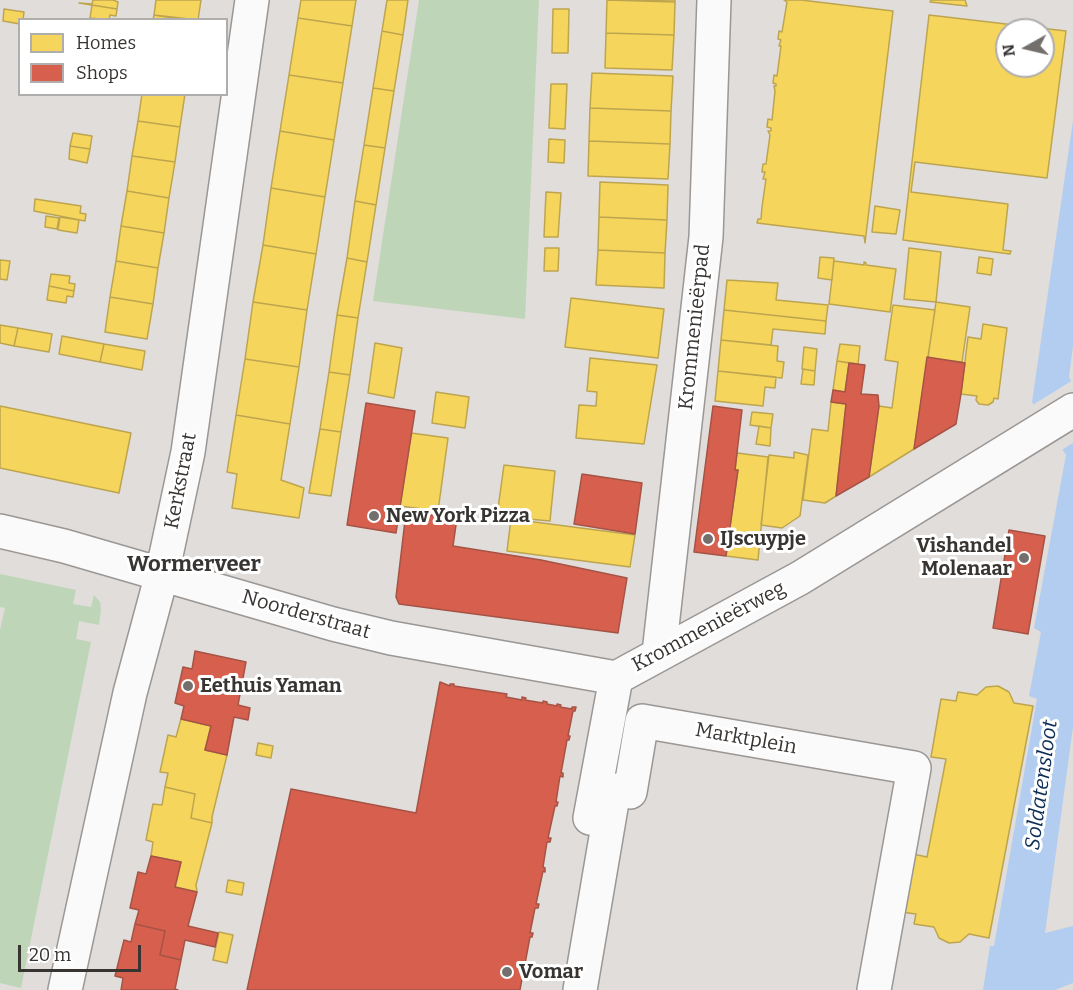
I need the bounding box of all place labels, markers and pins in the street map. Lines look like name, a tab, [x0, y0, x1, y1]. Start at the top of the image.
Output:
place label: New York Pizza	[386, 504, 530, 528]
marker: New York Pizza	[367, 509, 381, 523]
place label: IJscuypje	[720, 527, 806, 551]
marker: IJscuypje	[701, 532, 715, 546]
place label: Vishandel Molenaar	[916, 534, 1012, 581]
marker: Vishandel Molenaar	[1017, 551, 1031, 565]
place label: Eethuis Yaman	[200, 674, 342, 698]
marker: Eethuis Yaman	[181, 679, 195, 693]
place label: Vomar	[519, 960, 583, 984]
marker: Vomar	[500, 965, 514, 979]

